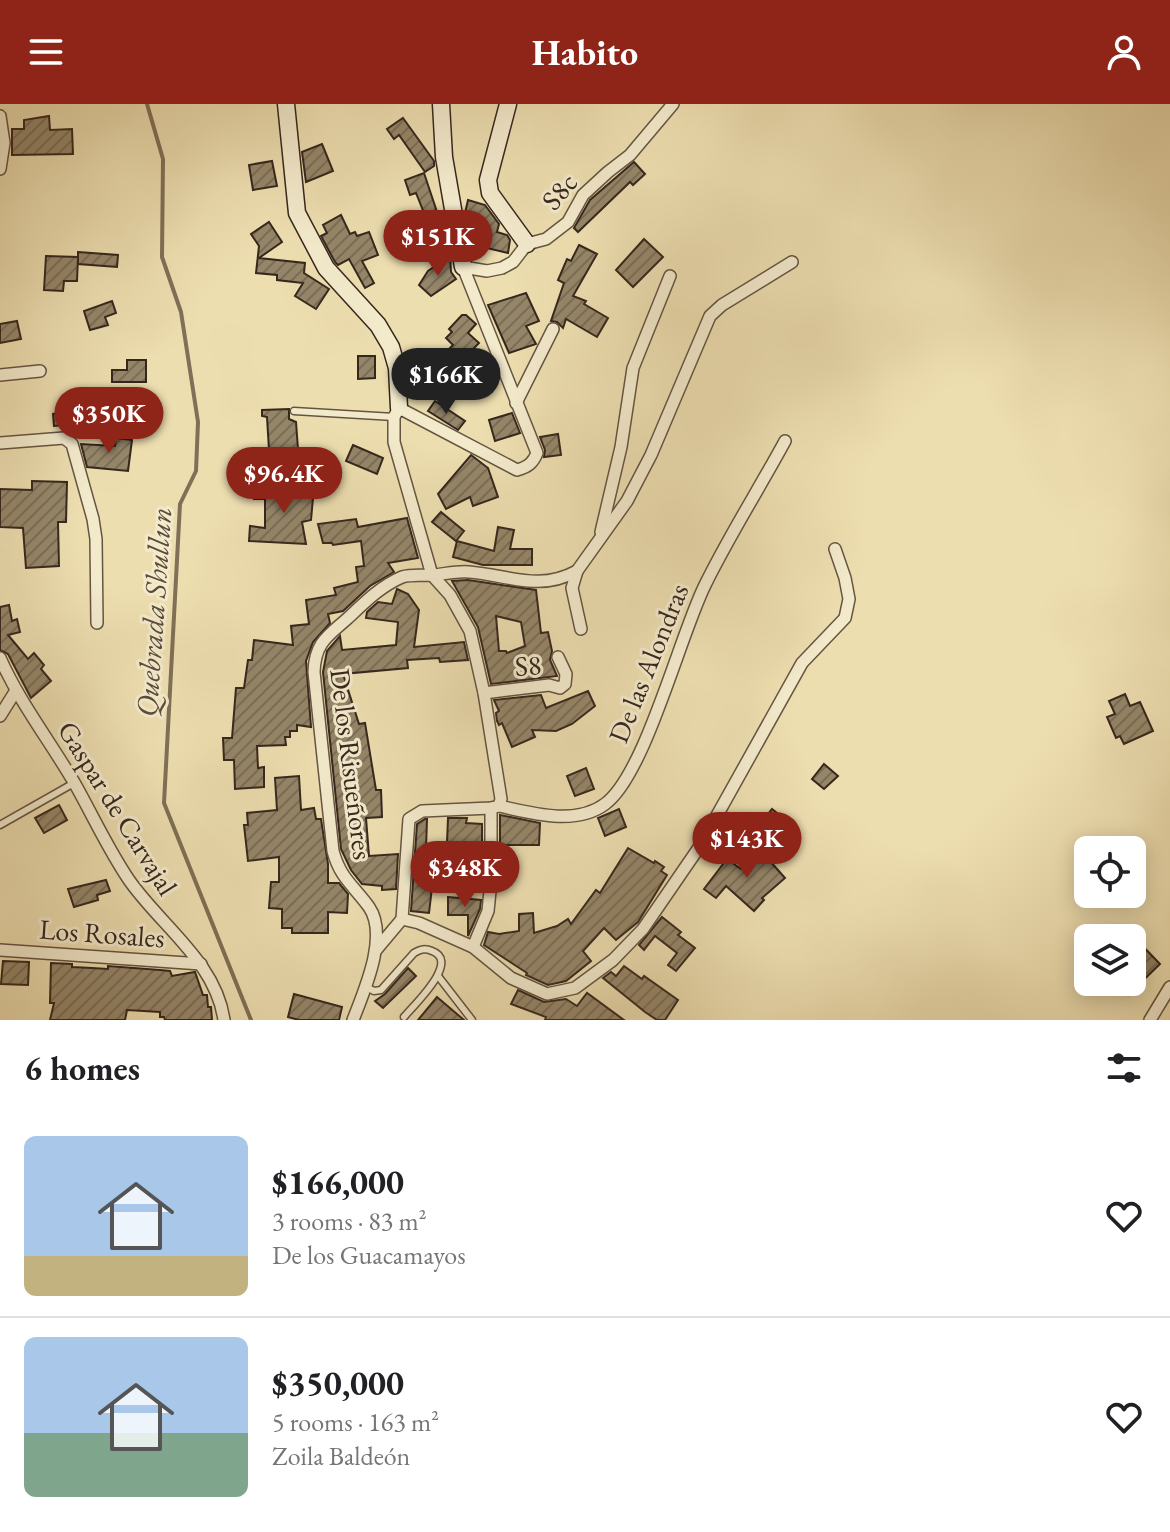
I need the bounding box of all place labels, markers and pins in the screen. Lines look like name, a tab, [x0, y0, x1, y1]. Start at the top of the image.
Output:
pin: $151K	[382, 210, 494, 278]
pin: $166K	[390, 348, 502, 416]
pin: $350K	[53, 387, 165, 455]
pin: $96.4K	[219, 447, 349, 515]
pin: $143K	[691, 812, 803, 880]
pin: $348K	[409, 841, 521, 909]

